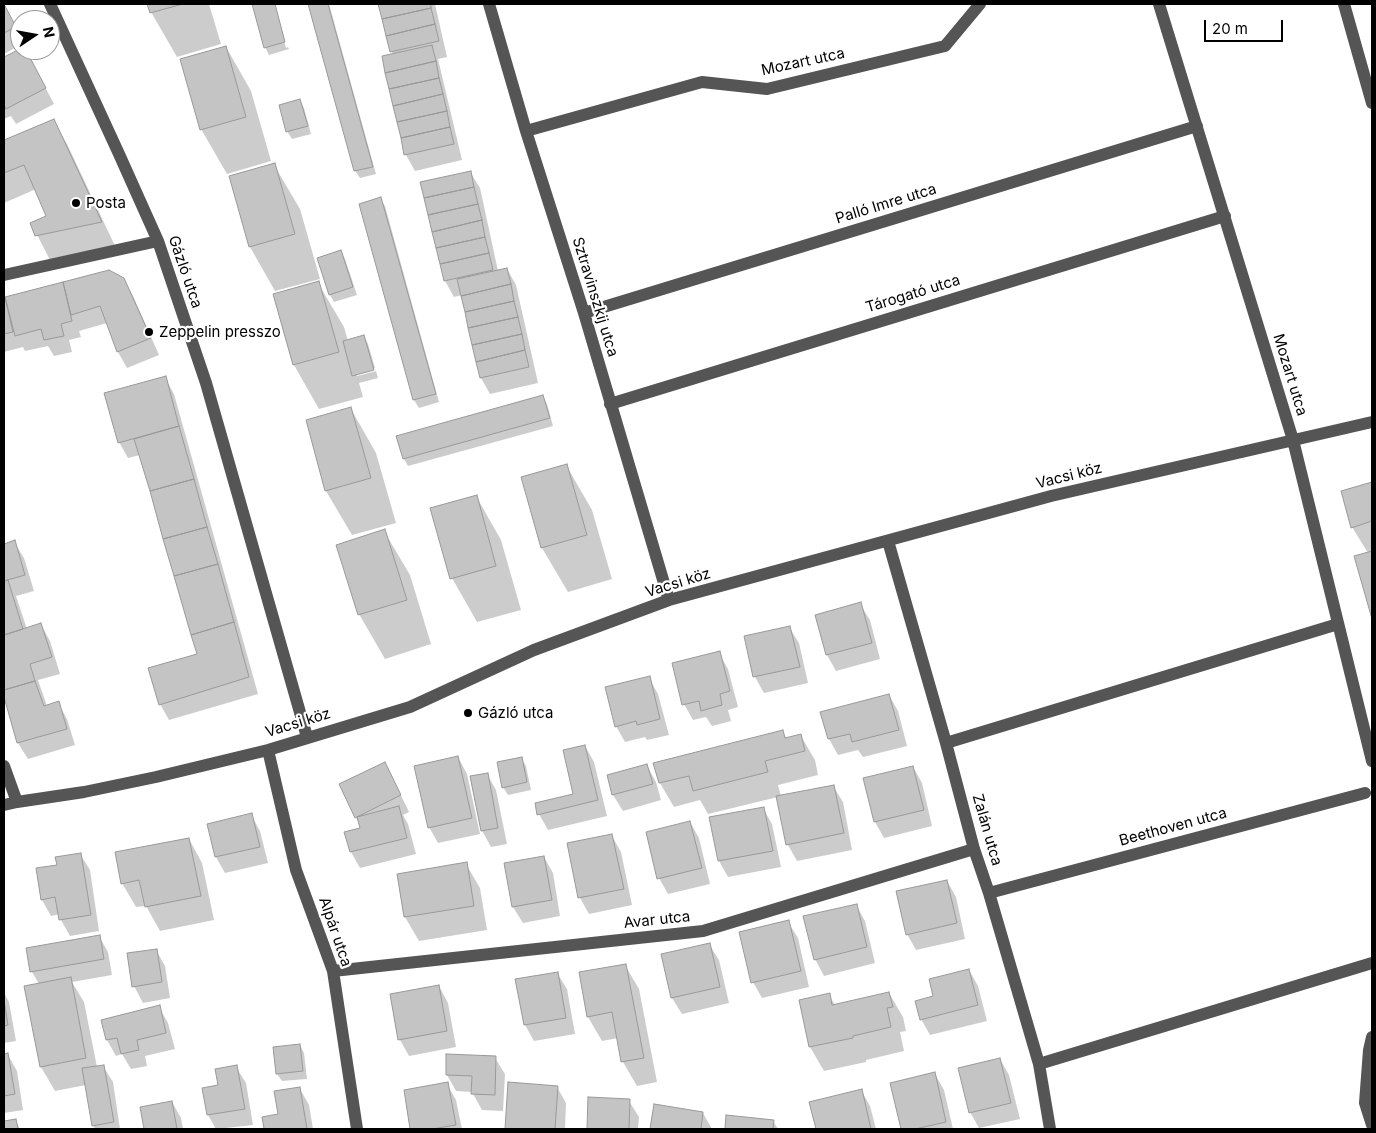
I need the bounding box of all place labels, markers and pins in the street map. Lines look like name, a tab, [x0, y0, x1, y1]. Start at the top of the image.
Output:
place label: Posta	[86, 194, 126, 212]
marker: Posta	[70, 197, 82, 209]
place label: Zeppelin presszo	[159, 323, 281, 341]
marker: Zeppelin presszo	[143, 326, 155, 338]
place label: Gázló utca	[478, 704, 554, 722]
marker: Gázló utca	[462, 707, 474, 719]

